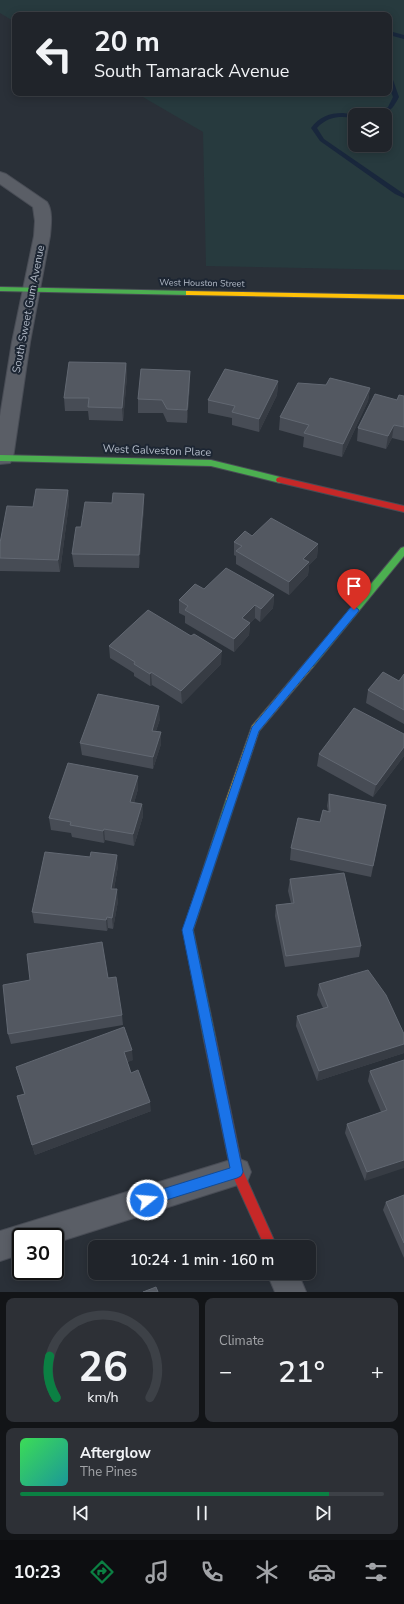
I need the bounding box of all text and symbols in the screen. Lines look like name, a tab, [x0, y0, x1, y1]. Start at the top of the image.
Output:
text: 20 m	[94, 23, 160, 61]
icon: left	[28, 28, 80, 80]
text: South Tamarack Avenue	[94, 59, 289, 83]
map controls	[348, 108, 392, 152]
button: layers	[348, 108, 392, 152]
street label: South Sweet Gum Avenue	[9, 244, 48, 374]
street label: West Houston Street	[159, 276, 246, 290]
street label: West Galveston Place	[102, 441, 212, 460]
pin	[337, 569, 371, 610]
icon: arrive	[343, 575, 365, 597]
position arrow	[126, 1179, 168, 1221]
speed limit sign: 30	[12, 1228, 64, 1280]
text: 10:24 · 1 min · 160 m	[130, 1250, 274, 1270]
text: Climate	[219, 1332, 264, 1350]
text: 26	[78, 1339, 127, 1396]
text: 21°	[278, 1352, 325, 1393]
text: −	[219, 1357, 232, 1387]
text: +	[371, 1357, 384, 1387]
text: km/h	[87, 1388, 118, 1407]
text: Afterglow	[80, 1443, 151, 1463]
text: The Pines	[80, 1463, 137, 1481]
icon: previous	[70, 1502, 92, 1524]
icon: pause	[191, 1502, 213, 1524]
icon: next	[312, 1502, 334, 1524]
icon: directions	[88, 1558, 116, 1586]
icon: music	[143, 1558, 171, 1586]
icon: phone	[198, 1558, 226, 1586]
icon: climate	[253, 1558, 281, 1586]
icon: car	[308, 1558, 336, 1586]
icon: filters	[362, 1558, 390, 1586]
text: 10:23	[13, 1560, 61, 1584]

